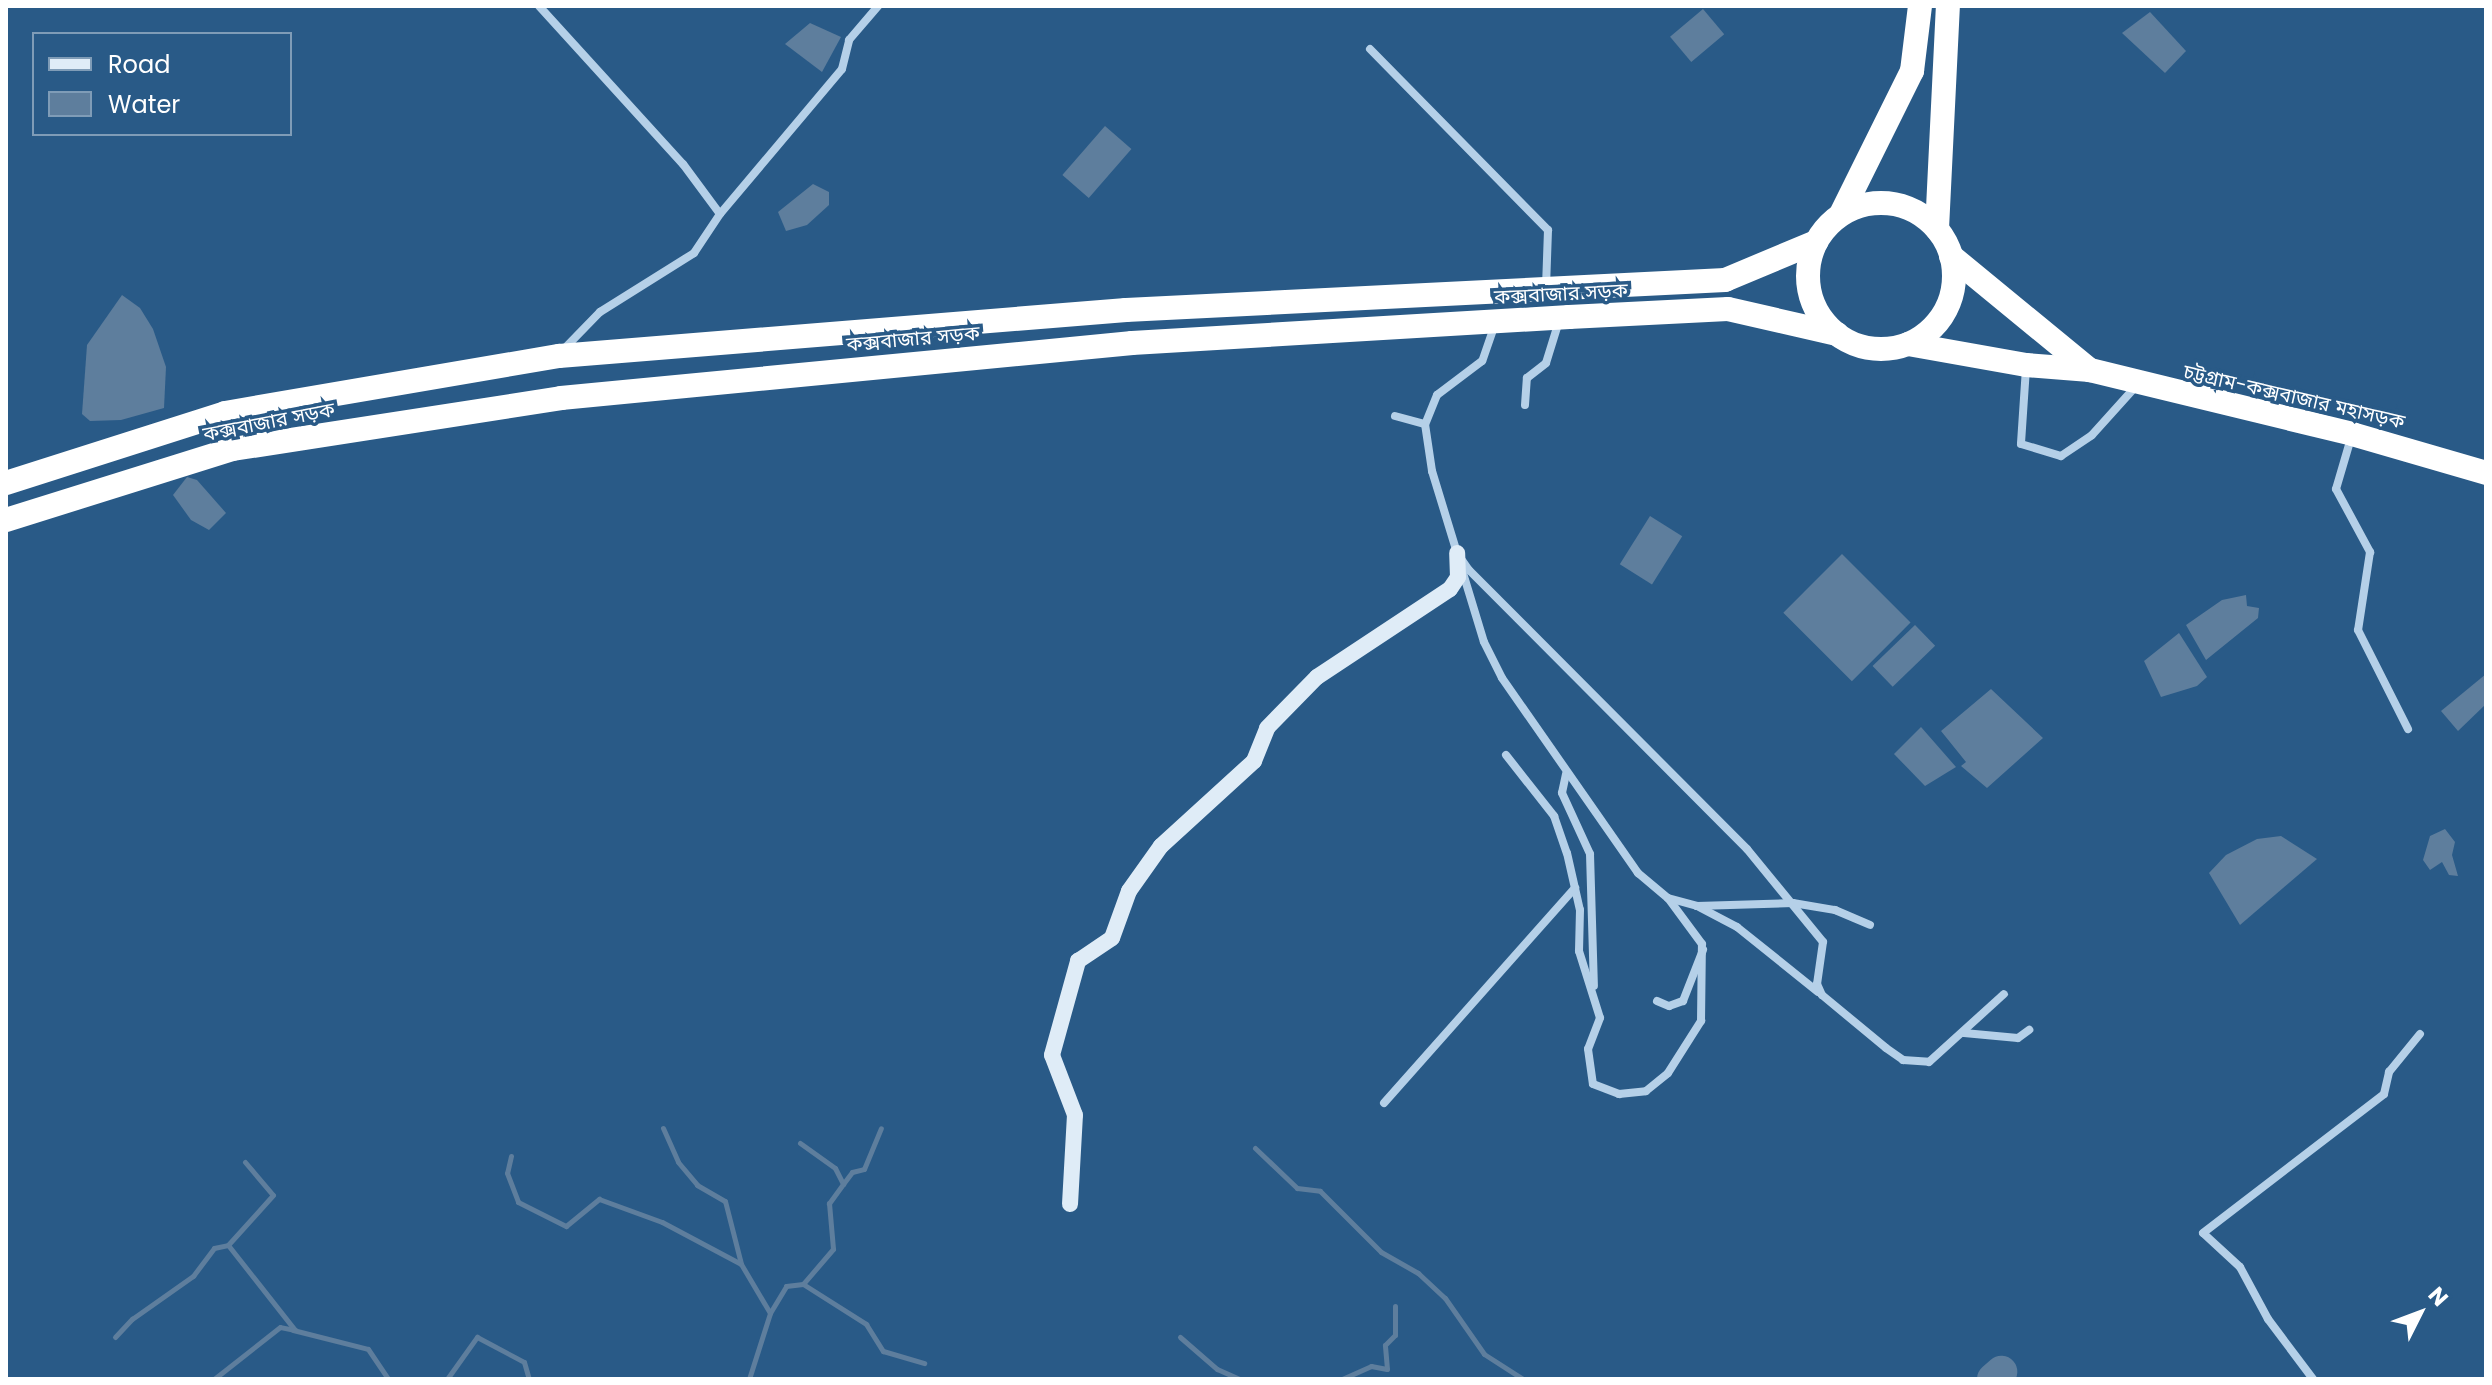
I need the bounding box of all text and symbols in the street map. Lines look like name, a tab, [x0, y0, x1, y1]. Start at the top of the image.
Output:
legend	[32, 32, 292, 136]
text: Road	[108, 48, 170, 81]
text: Water	[108, 88, 180, 121]
street label: কক্সবাজার সড়ক	[1494, 279, 1628, 309]
street label: কক্সবাজার সড়ক	[845, 321, 981, 357]
street label: চট্টগ্রাম-কক্সবাজার মহাসড়ক	[2181, 360, 2407, 434]
street label: কক্সবাজার সড়ক	[201, 397, 337, 447]
north arrow	[2380, 1273, 2460, 1353]
text: N	[2421, 1280, 2455, 1313]

